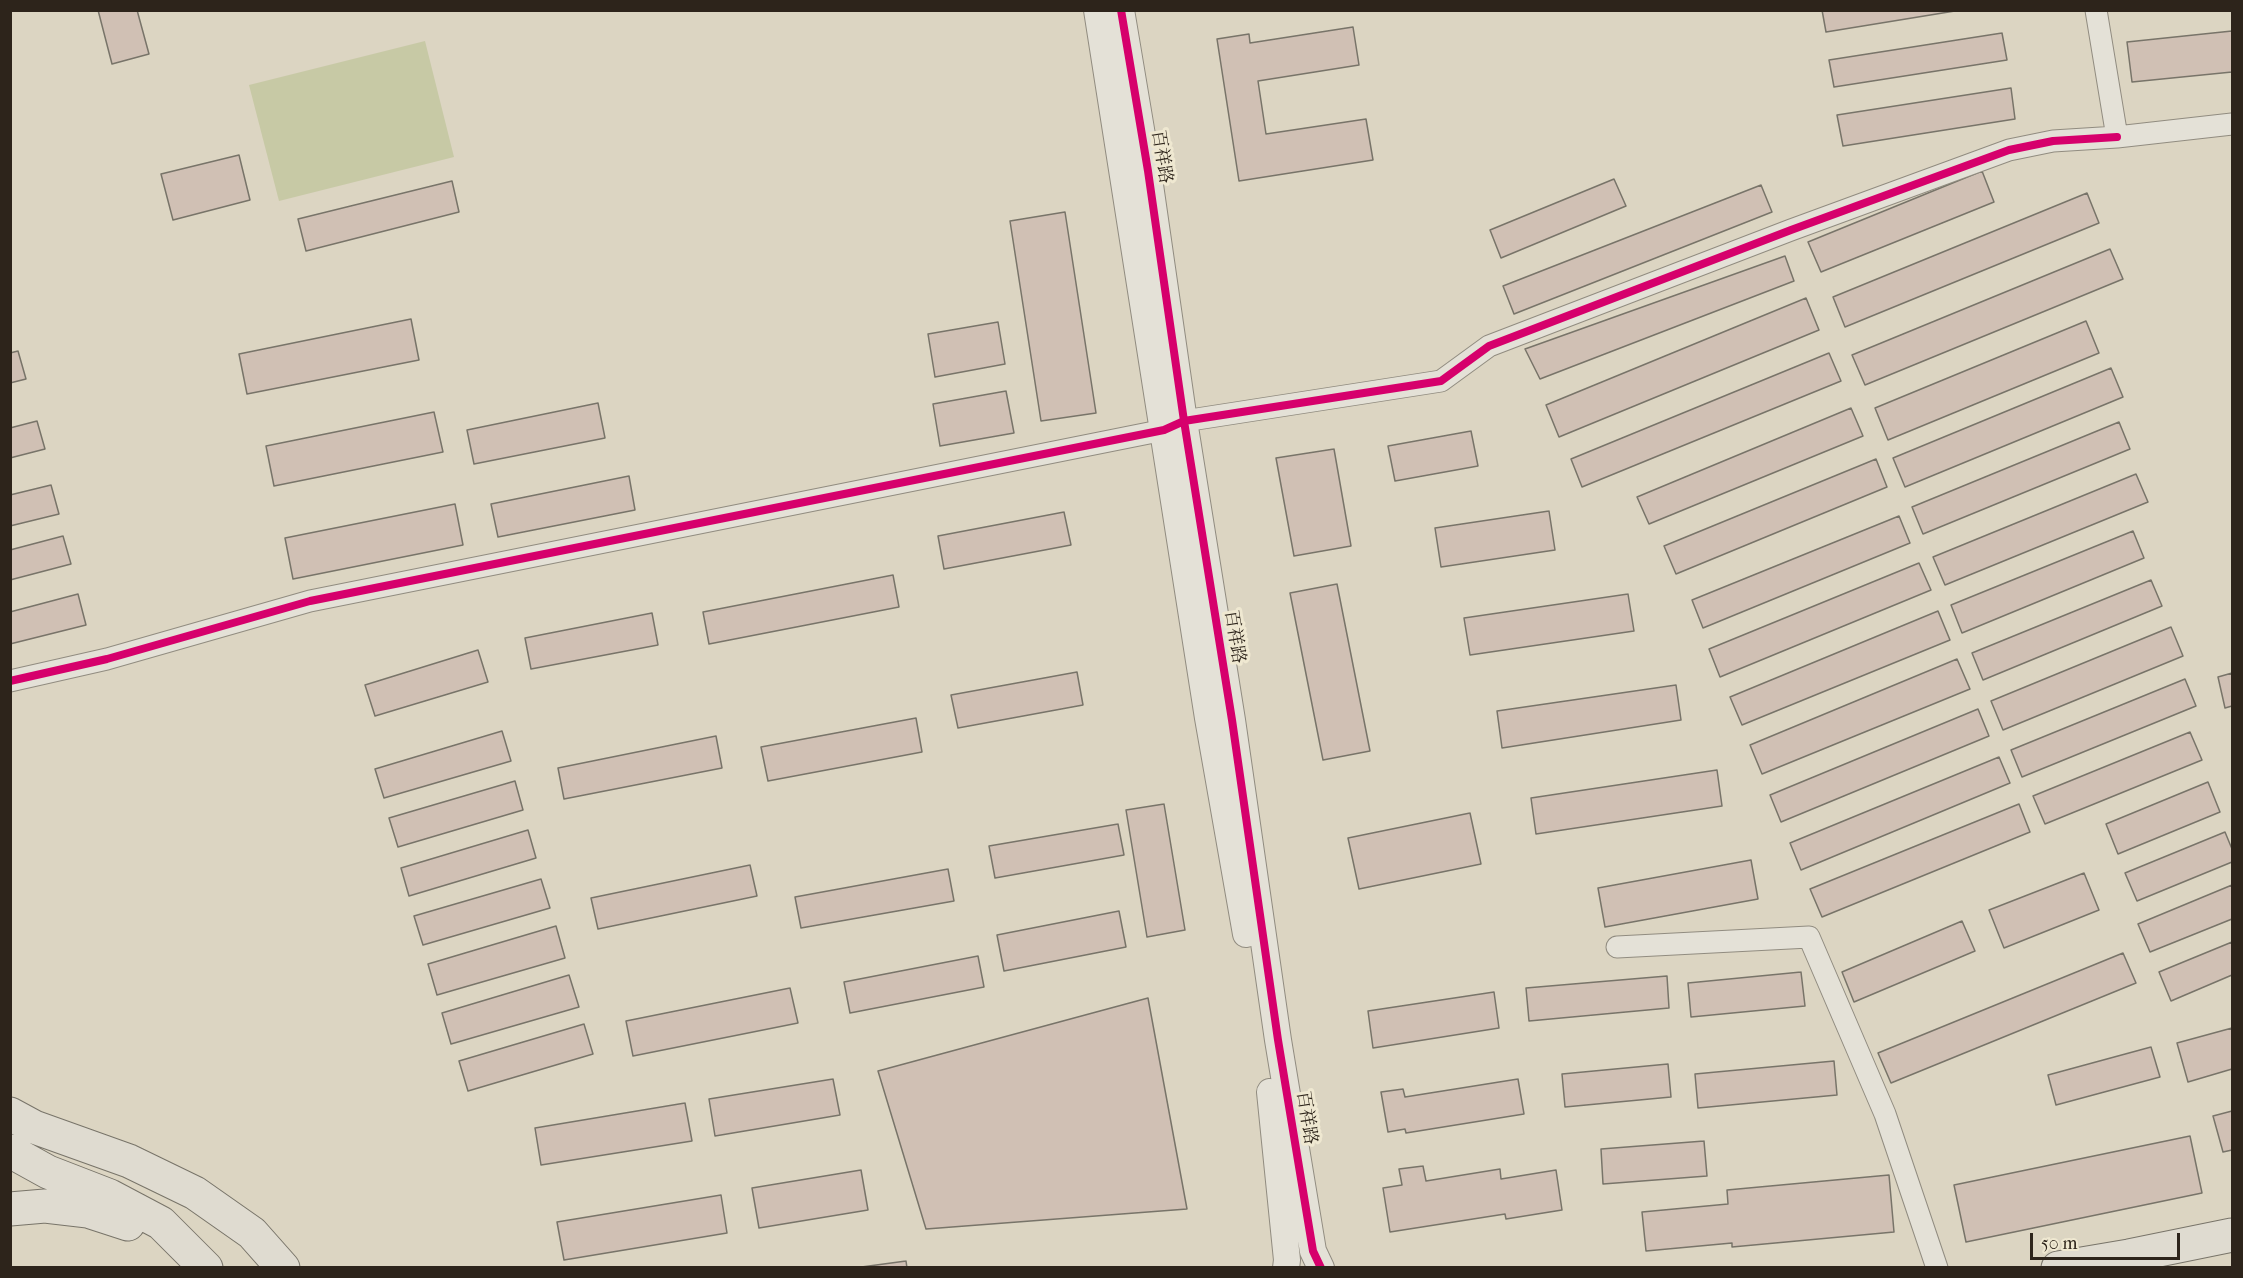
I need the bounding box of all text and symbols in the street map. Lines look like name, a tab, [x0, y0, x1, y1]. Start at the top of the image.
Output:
street label: 百祥路	[1146, 129, 1176, 185]
street label: 百祥路	[1219, 609, 1249, 665]
street label: 百祥路	[1291, 1090, 1321, 1146]
scale bar	[2033, 1221, 2183, 1259]
text: 50 m	[2041, 1233, 2077, 1254]

